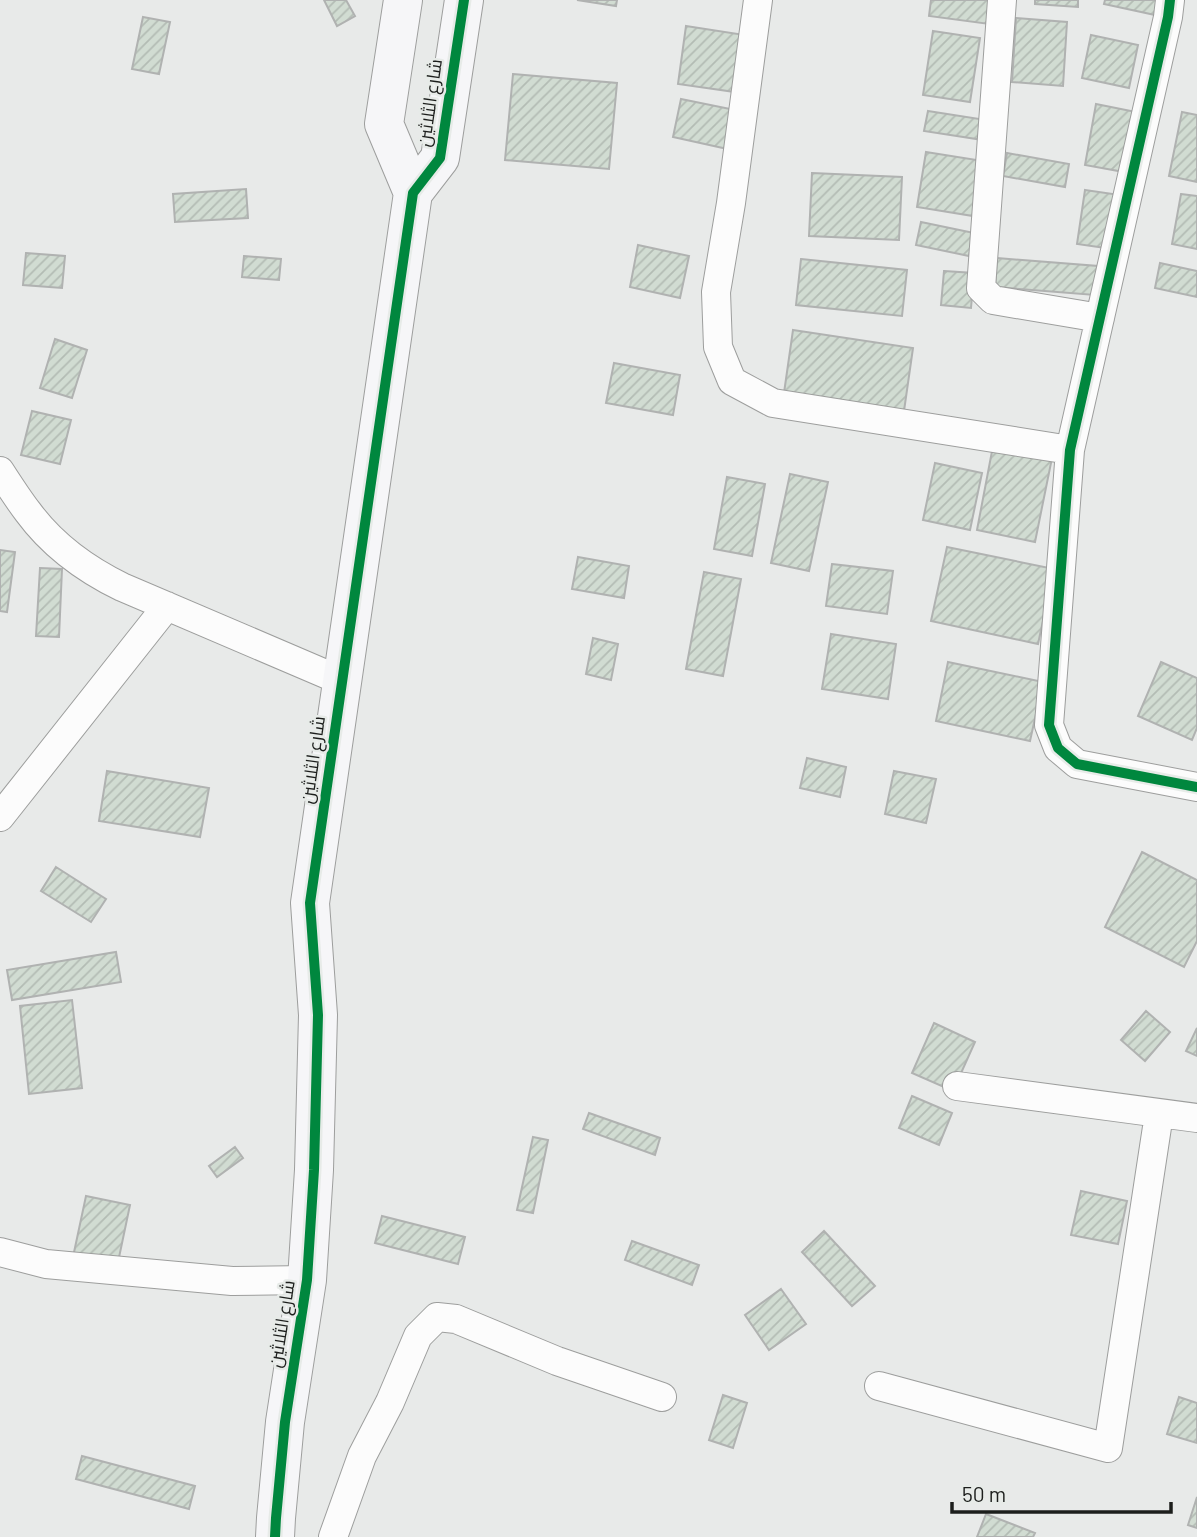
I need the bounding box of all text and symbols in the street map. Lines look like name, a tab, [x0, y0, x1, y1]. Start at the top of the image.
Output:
street label: شارع الثلاثين	[412, 58, 448, 148]
street label: شارع الثلاثين	[295, 715, 331, 805]
street label: شارع الثلاثين	[263, 1279, 301, 1369]
scale bar	[952, 1470, 1171, 1514]
text: 50 m	[962, 1481, 1006, 1506]

